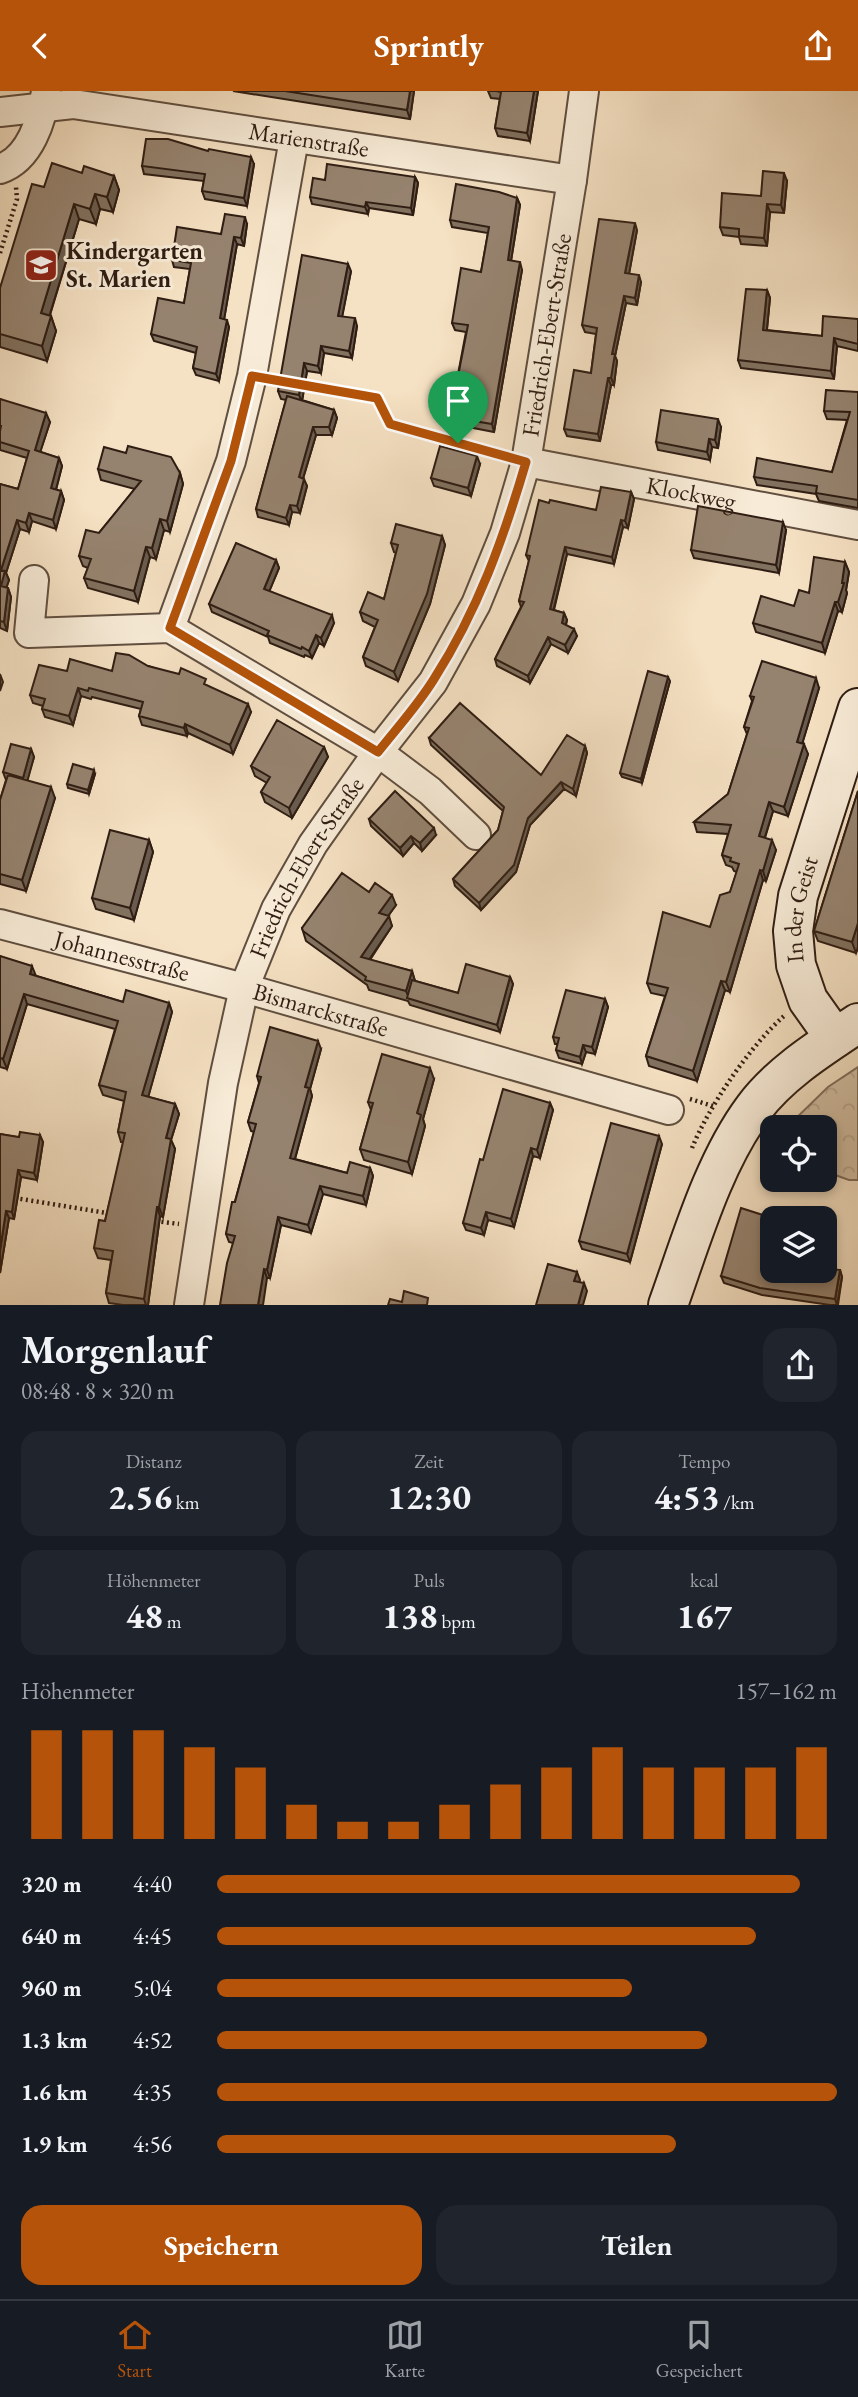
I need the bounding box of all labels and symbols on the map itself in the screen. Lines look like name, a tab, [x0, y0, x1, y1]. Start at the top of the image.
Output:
street label: Marienstraße	[247, 115, 371, 164]
street label: Friedrich-Ebert-Straße	[514, 231, 578, 439]
place label: Kindergarten St. Marien	[66, 235, 203, 294]
school or university icon: Kindergarten St. Marien	[22, 246, 60, 284]
pin	[428, 371, 488, 443]
street label: Klockweg	[644, 469, 739, 517]
street label: Friedrich-Ebert-Straße	[242, 770, 371, 963]
street label: In der Geist	[776, 852, 825, 964]
street label: Johannesstraße	[49, 922, 193, 988]
street label: Bismarckstraße	[249, 975, 392, 1044]

